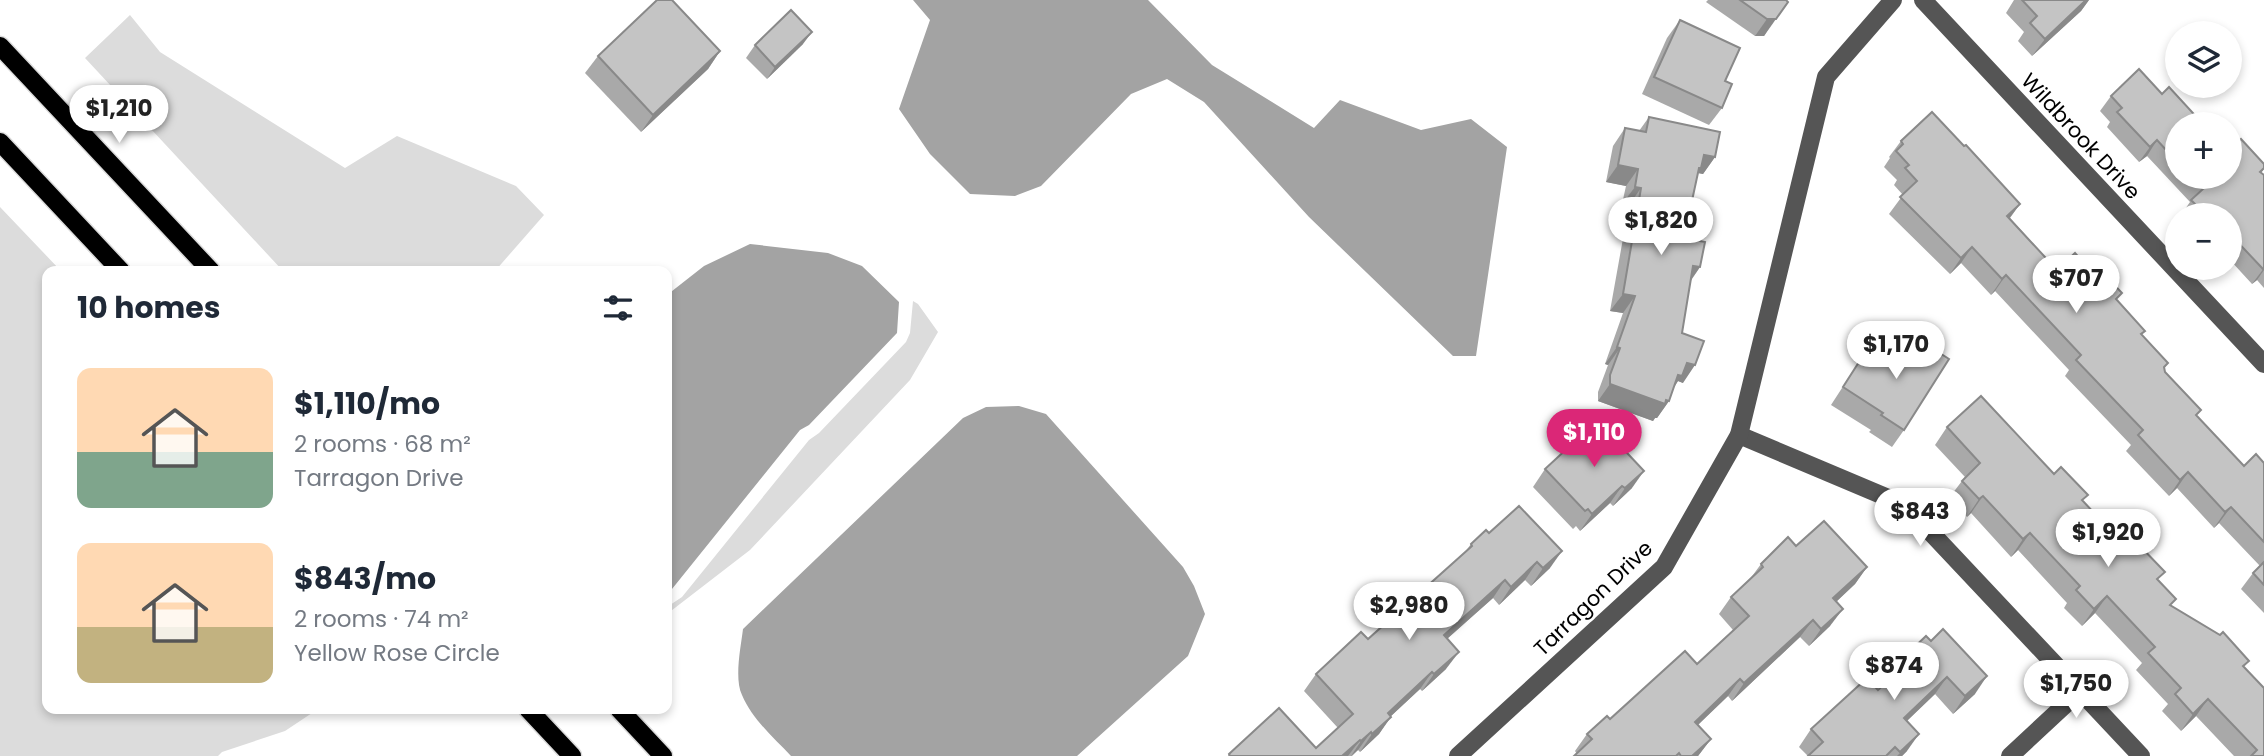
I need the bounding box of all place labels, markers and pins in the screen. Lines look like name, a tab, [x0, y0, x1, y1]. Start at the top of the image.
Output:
pin: $1,210	[62, 86, 176, 145]
pin: $1,820	[1604, 198, 1718, 257]
pin: $707	[2035, 256, 2117, 315]
pin: $1,170	[1839, 322, 1953, 381]
pin: $1,110	[1537, 410, 1651, 469]
pin: $843	[1879, 489, 1961, 548]
pin: $1,920	[2051, 510, 2165, 569]
pin: $2,980	[1352, 582, 1466, 642]
pin: $874	[1853, 642, 1935, 702]
pin: $1,750	[2019, 660, 2133, 720]

